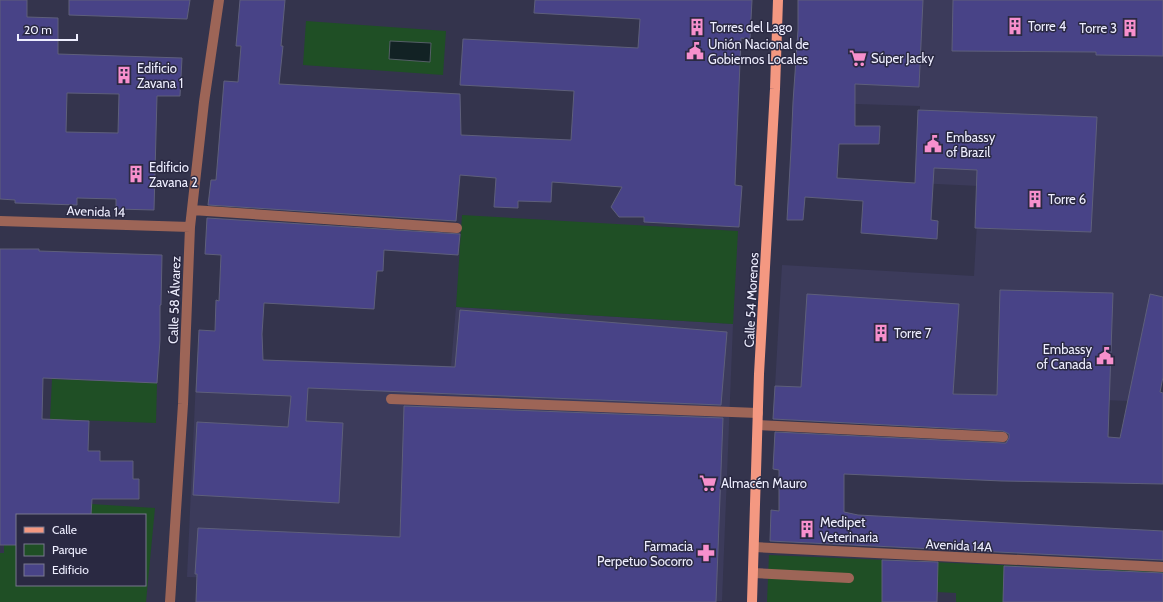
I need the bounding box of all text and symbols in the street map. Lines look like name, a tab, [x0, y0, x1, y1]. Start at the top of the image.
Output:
scale bar	[18, 16, 77, 42]
building icon: Torre 4	[1005, 16, 1025, 36]
building icon: Torres del Lago	[687, 17, 707, 37]
place label: Torre 4	[1028, 18, 1067, 34]
building icon: Torre 3	[1120, 18, 1140, 38]
place label: Torres del Lago	[710, 19, 792, 35]
place label: Torre 3	[1079, 20, 1117, 36]
text: 20 m	[24, 22, 52, 37]
place label: Unión Nacional de Gobiernos Locales	[708, 36, 809, 67]
public building icon: Unión Nacional de Gobiernos Locales	[685, 41, 705, 61]
supermarket icon: Súper Jacky	[848, 48, 868, 68]
place label: Súper Jacky	[871, 50, 934, 66]
place label: Edificio Zavana 1	[137, 60, 183, 91]
building icon: Edificio Zavana 1	[114, 65, 134, 85]
place label: Embassy of Brazil	[946, 129, 996, 160]
public building icon: Embassy of Brazil	[923, 134, 943, 154]
place label: Edificio Zavana 2	[149, 159, 198, 190]
building icon: Edificio Zavana 2	[126, 164, 146, 184]
building icon: Torre 6	[1025, 189, 1045, 209]
place label: Torre 6	[1048, 191, 1086, 207]
street label: Avenida 14	[66, 202, 126, 220]
street label: Calle 54 Morenos	[741, 251, 762, 348]
street label: Calle 58 Álvarez	[163, 256, 184, 344]
building icon: Torre 7	[871, 323, 891, 343]
place label: Torre 7	[894, 325, 932, 341]
place label: Embassy of Canada	[1036, 341, 1093, 372]
public building icon: Embassy of Canada	[1095, 346, 1115, 366]
supermarket icon: Almacén Mauro	[698, 473, 718, 493]
place label: Almacén Mauro	[721, 475, 807, 491]
legend	[16, 514, 146, 586]
place label: Medipet Veterinaria	[820, 514, 879, 545]
building icon: Medipet Veterinaria	[797, 519, 817, 539]
text: Calle	[52, 522, 77, 537]
street label: Avenida 14A	[925, 535, 993, 555]
place label: Farmacia Perpetuo Socorro	[597, 538, 694, 569]
text: Parque	[52, 542, 87, 557]
pharmacy icon: Farmacia Perpetuo Socorro	[696, 543, 716, 563]
text: Edificio	[52, 562, 89, 577]

